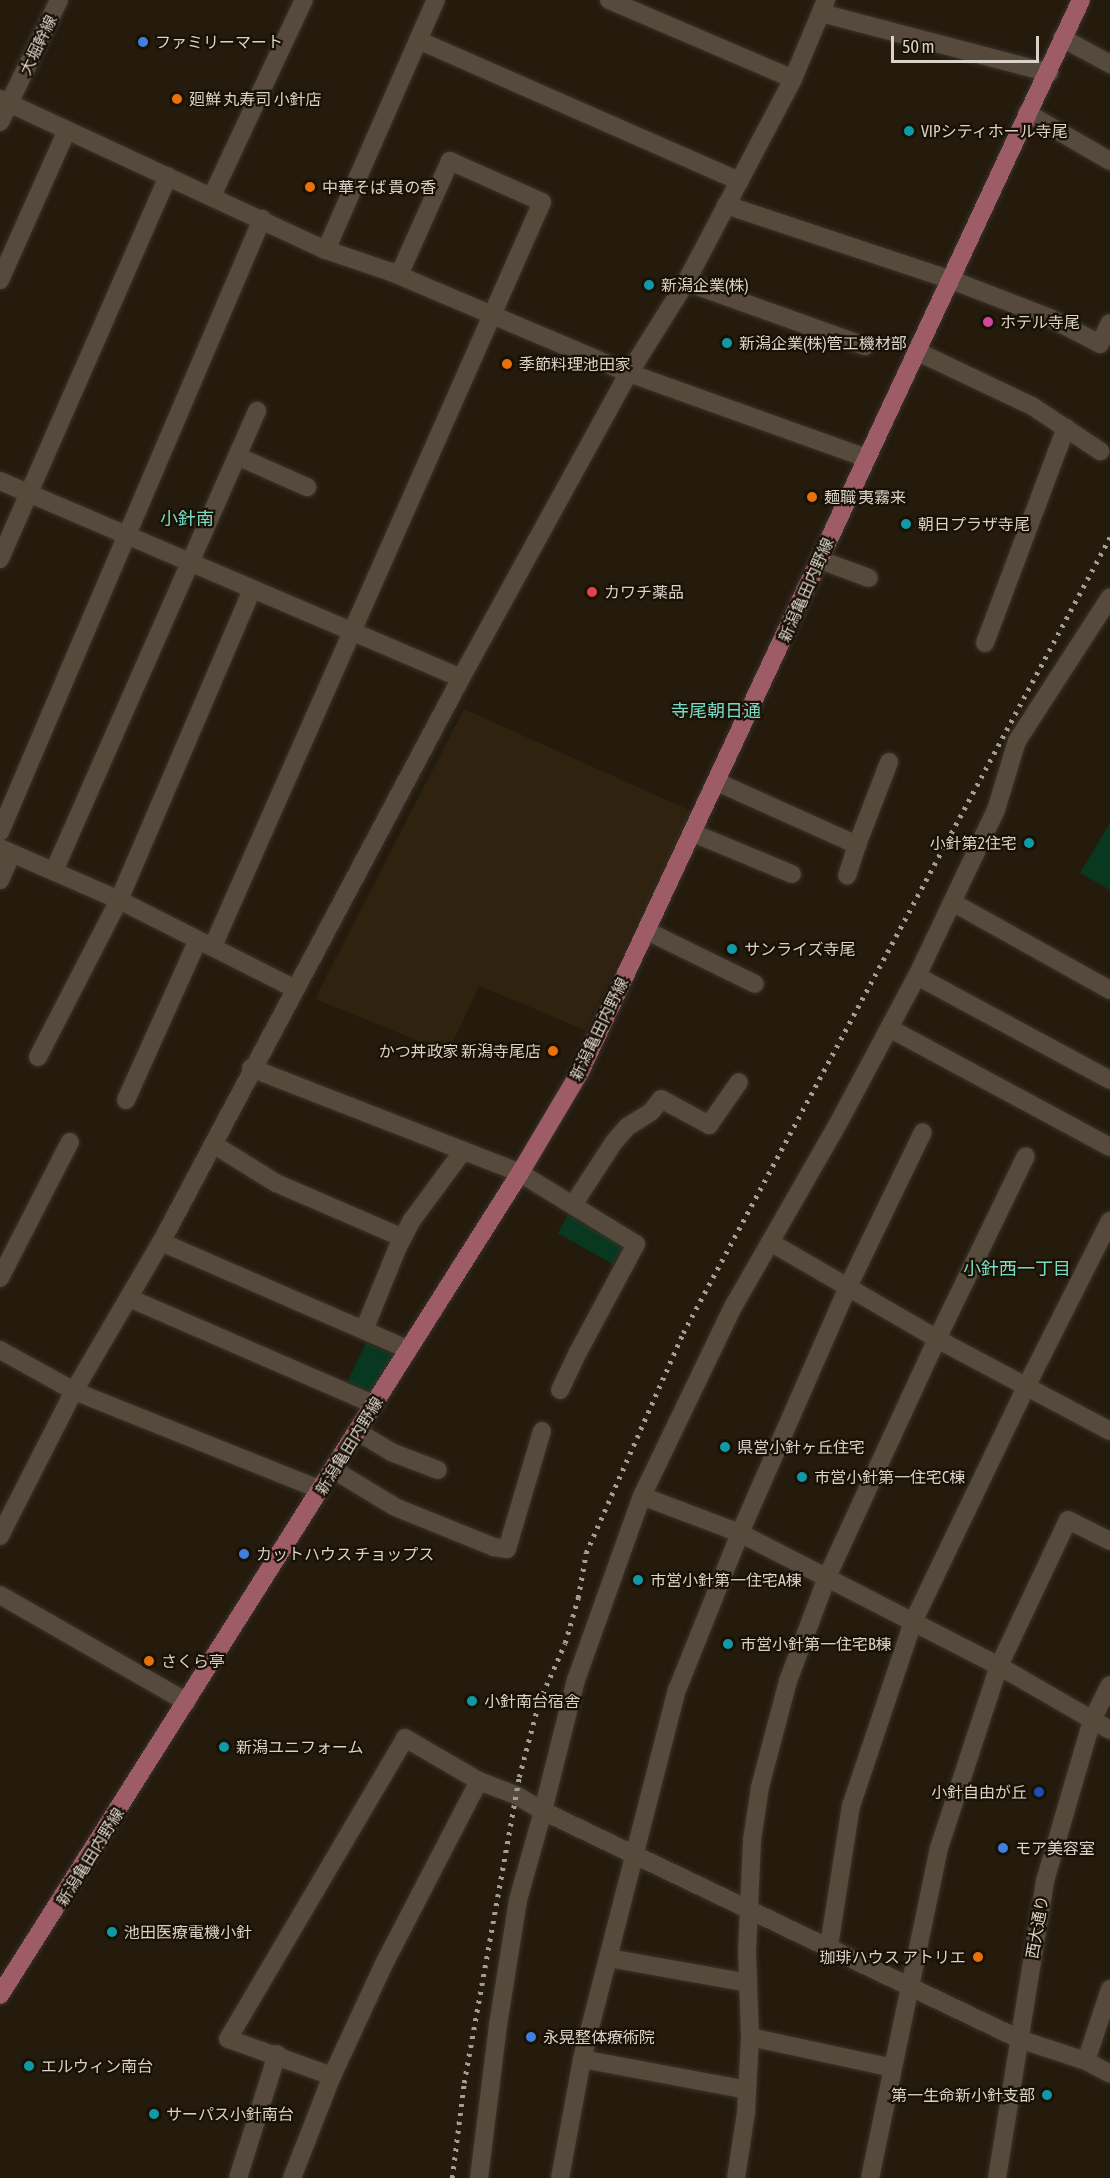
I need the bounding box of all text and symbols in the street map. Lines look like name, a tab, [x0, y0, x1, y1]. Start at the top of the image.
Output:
street label: 大堀幹線	[15, 12, 61, 78]
scale bar	[894, 24, 1042, 62]
place label: ファミリーマート	[155, 32, 283, 52]
marker: ファミリーマート	[136, 35, 150, 49]
text: 50 m	[902, 36, 934, 57]
place label: 廻鮮 丸寿司 小針店	[189, 89, 321, 109]
marker: 廻鮮 丸寿司 小針店	[170, 92, 184, 106]
place label: VIPシティホール寺尾	[921, 121, 1069, 141]
marker: VIPシティホール寺尾	[902, 124, 916, 138]
place label: 中華そば 貴の香	[322, 177, 436, 197]
marker: 中華そば 貴の香	[303, 180, 317, 194]
place label: 新潟企業(株)	[661, 275, 749, 295]
marker: 新潟企業(株)	[642, 278, 656, 292]
place label: ホテル寺尾	[1000, 312, 1080, 332]
marker: ホテル寺尾	[981, 315, 995, 329]
place label: 新潟企業(株)管工機材部	[739, 333, 907, 353]
marker: 新潟企業(株)管工機材部	[720, 336, 734, 350]
place label: 季節料理池田家	[519, 354, 631, 374]
marker: 季節料理池田家	[500, 357, 514, 371]
place label: 麺職 夷霧来	[824, 487, 906, 507]
marker: 麺職 夷霧来	[805, 490, 819, 504]
district label: 小針南	[160, 508, 214, 530]
place label: 朝日プラザ寺尾	[918, 514, 1030, 534]
marker: 朝日プラザ寺尾	[899, 517, 913, 531]
street label: 新潟亀田内野線	[774, 535, 838, 645]
place label: カワチ薬品	[604, 582, 684, 602]
marker: カワチ薬品	[585, 585, 599, 599]
district label: 寺尾朝日通	[671, 700, 761, 722]
place label: 小針第2住宅	[929, 833, 1017, 853]
marker: 小針第2住宅	[1022, 836, 1036, 850]
place label: サンライズ寺尾	[744, 939, 856, 959]
marker: サンライズ寺尾	[725, 942, 739, 956]
street label: 新潟亀田内野線	[566, 974, 632, 1084]
place label: かつ丼政家 新潟寺尾店	[379, 1041, 541, 1061]
marker: かつ丼政家 新潟寺尾店	[546, 1044, 560, 1058]
district label: 小針西一丁目	[963, 1258, 1071, 1280]
street label: 新潟亀田内野線	[311, 1393, 387, 1499]
place label: 県営小針ヶ丘住宅	[737, 1437, 865, 1457]
marker: 県営小針ヶ丘住宅	[718, 1440, 732, 1454]
place label: 市営小針第一住宅C棟	[814, 1467, 965, 1487]
marker: 市営小針第一住宅C棟	[795, 1470, 809, 1484]
place label: カットハウス チョップス	[256, 1544, 434, 1564]
marker: カットハウス チョップス	[237, 1547, 251, 1561]
place label: 市営小針第一住宅A棟	[650, 1570, 802, 1590]
marker: 市営小針第一住宅A棟	[631, 1573, 645, 1587]
place label: 市営小針第一住宅B棟	[740, 1634, 892, 1654]
marker: 市営小針第一住宅B棟	[721, 1637, 735, 1651]
place label: さくら亭	[161, 1651, 225, 1671]
marker: さくら亭	[142, 1654, 156, 1668]
place label: 小針南台宿舎	[484, 1691, 580, 1711]
marker: 小針南台宿舎	[465, 1694, 479, 1708]
place label: 新潟ユニフォーム	[236, 1737, 364, 1757]
marker: 新潟ユニフォーム	[217, 1740, 231, 1754]
place label: 小針自由が丘	[931, 1782, 1027, 1802]
marker: 小針自由が丘	[1032, 1785, 1046, 1799]
street label: 新潟亀田内野線	[52, 1804, 128, 1910]
place label: モア美容室	[1015, 1838, 1095, 1858]
marker: モア美容室	[996, 1841, 1010, 1855]
street label: 西大通り	[1022, 1894, 1052, 1960]
place label: 池田医療電機小針	[124, 1922, 252, 1942]
marker: 池田医療電機小針	[105, 1925, 119, 1939]
place label: 珈琲ハウス アトリエ	[820, 1947, 966, 1967]
marker: 珈琲ハウス アトリエ	[971, 1950, 985, 1964]
place label: 永晃整体療術院	[543, 2027, 655, 2047]
marker: 永晃整体療術院	[524, 2030, 538, 2044]
place label: エルウィン南台	[41, 2056, 153, 2076]
marker: エルウィン南台	[22, 2059, 36, 2073]
place label: 第一生命新小針支部	[891, 2085, 1035, 2105]
marker: 第一生命新小針支部	[1040, 2088, 1054, 2102]
place label: サーパス小針南台	[166, 2104, 294, 2124]
marker: サーパス小針南台	[147, 2107, 161, 2121]

